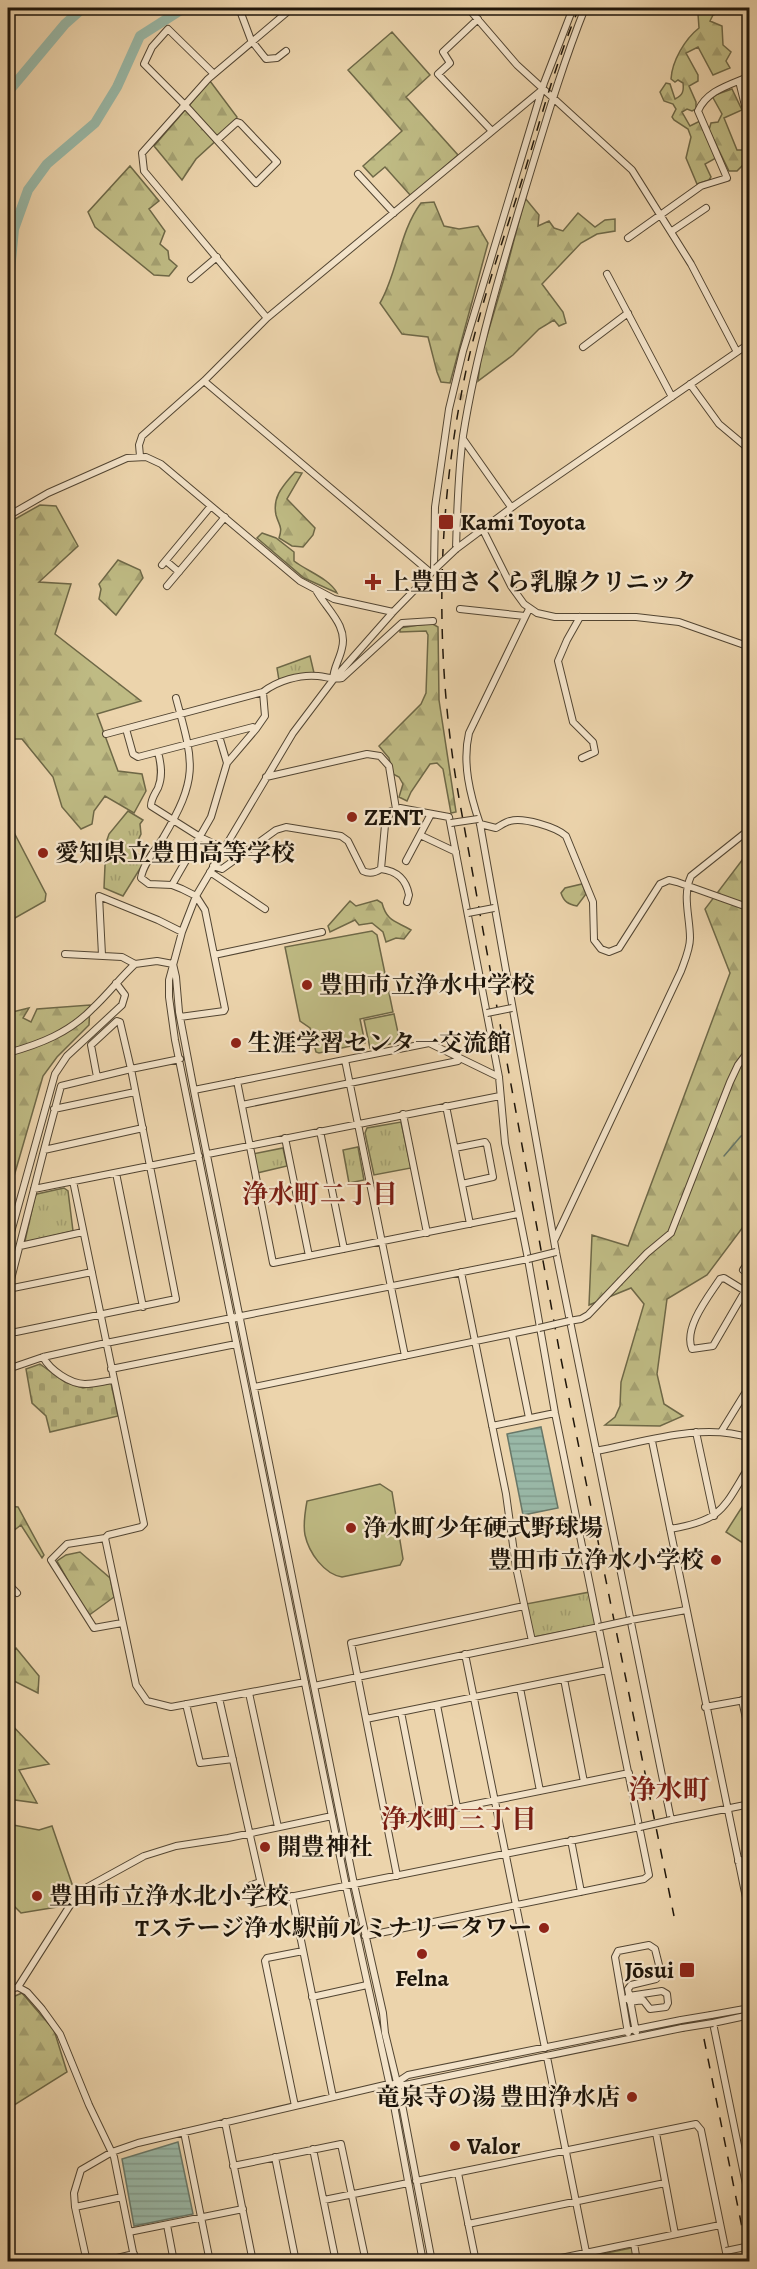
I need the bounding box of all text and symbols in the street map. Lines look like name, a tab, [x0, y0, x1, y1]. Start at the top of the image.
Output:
place label: Kami Toyota	[460, 506, 586, 538]
marker: Kami Toyota	[437, 513, 455, 531]
place label: 上豊田さくら乳腺クリニック	[386, 566, 697, 598]
marker: 上豊田さくら乳腺クリニック	[364, 573, 382, 591]
place label: ZENT	[364, 801, 423, 833]
marker: ZENT	[345, 810, 359, 824]
place label: 愛知県立豊田高等学校	[55, 837, 295, 869]
marker: 愛知県立豊田高等学校	[36, 846, 50, 860]
place label: 豊田市立浄水中学校	[319, 969, 535, 1001]
marker: 豊田市立浄水中学校	[300, 978, 314, 992]
place label: 生涯学習センタ一交流館	[248, 1027, 511, 1059]
marker: 生涯学習センタ一交流館	[229, 1036, 243, 1050]
district label: 浄水町二丁目	[242, 1177, 398, 1212]
place label: 浄水町少年硬式野球場	[363, 1512, 603, 1544]
marker: 浄水町少年硬式野球場	[344, 1521, 358, 1535]
place label: 豊田市立浄水小学校	[488, 1544, 704, 1576]
marker: 豊田市立浄水小学校	[709, 1553, 723, 1567]
district label: 浄水町	[629, 1772, 710, 1808]
district label: 浄水町三丁目	[381, 1802, 537, 1837]
place label: 開豊神社	[277, 1831, 373, 1863]
marker: 開豊神社	[258, 1840, 272, 1854]
place label: 豊田市立浄水北小学校	[49, 1880, 289, 1912]
marker: 豊田市立浄水北小学校	[30, 1889, 44, 1903]
place label: Tステージ浄水駅前ルミナリータワー	[135, 1912, 532, 1944]
marker: Tステージ浄水駅前ルミナリータワー	[537, 1921, 551, 1935]
marker: Felna	[415, 1947, 429, 1961]
place label: Jōsui	[625, 1954, 674, 1986]
marker: Jōsui	[678, 1961, 696, 1979]
place label: Felna	[395, 1962, 449, 1994]
place label: 竜泉寺の湯 豊田浄水店	[376, 2081, 620, 2113]
marker: 竜泉寺の湯 豊田浄水店	[625, 2090, 639, 2104]
place label: Valor	[466, 2130, 521, 2162]
marker: Valor	[448, 2139, 462, 2153]

